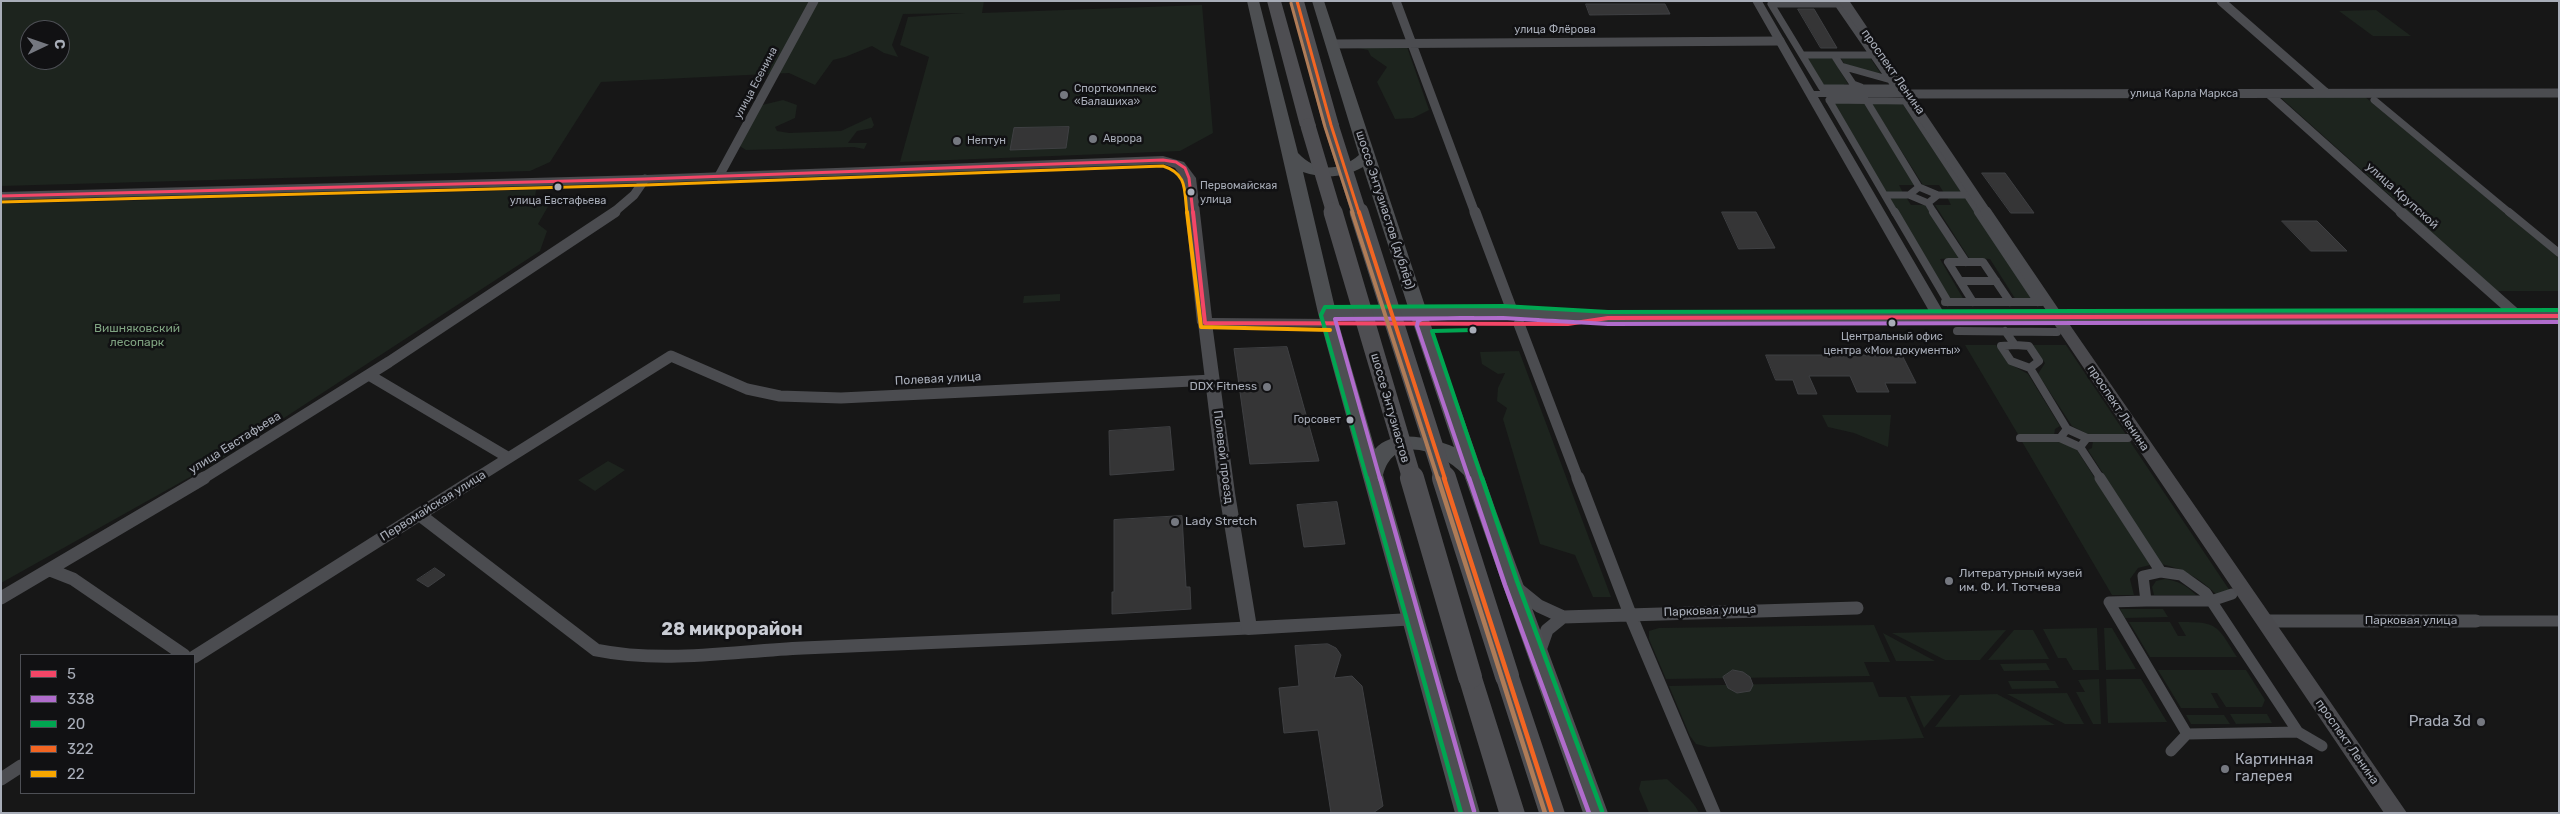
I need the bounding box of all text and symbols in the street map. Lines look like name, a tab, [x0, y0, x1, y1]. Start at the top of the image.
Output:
north arrow	[20, 20, 70, 70]
street label: улица Флёрова	[1514, 23, 1596, 37]
street label: проспект Ленина	[1858, 27, 1928, 117]
text: С	[51, 39, 68, 50]
street label: улица Есенина	[732, 45, 780, 121]
place label: Спорткомплекс «Балашиха»	[1074, 82, 1157, 108]
street label: улица Карла Маркса	[2130, 87, 2238, 101]
marker: Спорткомплекс «Балашиха»	[1058, 89, 1070, 101]
street label: шоссе Энтузиастов (дублёр)	[1353, 129, 1417, 291]
place label: Аврора	[1103, 132, 1142, 146]
marker: Аврора	[1087, 133, 1099, 145]
place label: Нептун	[967, 134, 1006, 148]
marker: Нептун	[951, 135, 963, 147]
street label: улица Крупской	[2363, 160, 2441, 232]
place label: Первомайская улица	[1200, 179, 1277, 205]
marker: улица Евстафьева	[553, 182, 563, 192]
marker: Первомайская улица	[1186, 187, 1196, 197]
place label: улица Евстафьева	[510, 194, 606, 208]
marker: Центральный офис центра «Мои документы»	[1887, 318, 1897, 328]
park label: Вишняковский лесопарк	[94, 322, 180, 350]
unlabelled marker	[1468, 325, 1478, 335]
place label: Центральный офис центра «Мои документы»	[1823, 330, 1961, 356]
street label: шоссе Энтузиастов	[1367, 352, 1413, 464]
street label: проспект Ленина	[2084, 362, 2152, 454]
street label: Полевая улица	[894, 370, 982, 388]
place label: DDX Fitness	[1189, 380, 1257, 394]
marker: DDX Fitness	[1261, 381, 1273, 393]
street label: улица Евстафьева	[186, 409, 284, 477]
street label: Полевой проезд	[1210, 409, 1236, 505]
place label: Горсовет	[1293, 413, 1341, 427]
marker: Горсовет	[1345, 415, 1355, 425]
street label: Первомайская улица	[378, 468, 488, 544]
place label: Lady Stretch	[1185, 515, 1257, 529]
marker: Lady Stretch	[1169, 516, 1181, 528]
place label: Литературный музей им. Ф. И. Тютчева	[1959, 567, 2082, 595]
marker: Литературный музей им. Ф. И. Тютчева	[1943, 575, 1955, 587]
street label: Парковая улица	[1663, 602, 1757, 620]
street label: Парковая улица	[2365, 614, 2457, 628]
district label: 28 микрорайон	[661, 619, 803, 641]
legend	[20, 654, 195, 794]
text: 5	[67, 665, 76, 683]
text: 338	[67, 690, 95, 708]
street label: проспект Ленина	[2312, 697, 2382, 787]
place label: Prada 3d	[2409, 713, 2471, 731]
text: 20	[67, 715, 85, 733]
marker: Prada 3d	[2475, 716, 2487, 728]
text: 322	[67, 740, 94, 758]
place label: Картинная галерея	[2235, 751, 2313, 786]
marker: Картинная галерея	[2219, 763, 2231, 775]
text: 22	[67, 765, 85, 783]

